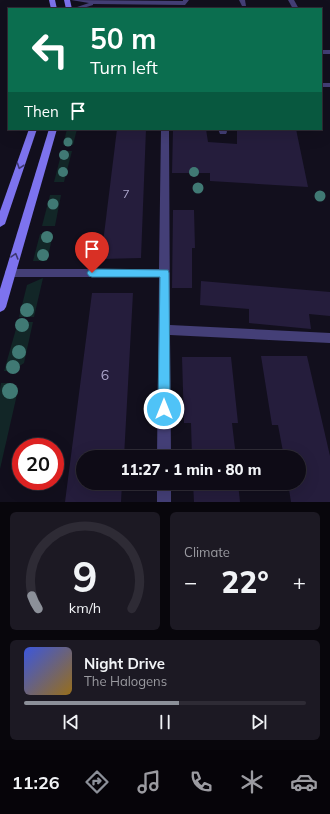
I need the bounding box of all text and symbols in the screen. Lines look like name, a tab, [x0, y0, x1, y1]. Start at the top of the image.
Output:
text: 50 m	[90, 21, 156, 56]
icon: left	[24, 24, 76, 76]
text: Turn left	[90, 56, 158, 79]
icon: arrive	[67, 100, 89, 122]
text: Then	[24, 102, 59, 121]
one-way arrow	[16, 162, 25, 169]
house number: 7	[122, 186, 130, 201]
pin	[75, 232, 109, 273]
icon: arrive	[81, 238, 103, 260]
one-way arrow	[10, 253, 19, 260]
house number: 6	[101, 366, 109, 384]
position arrow	[143, 388, 185, 430]
speed limit sign: 20	[12, 438, 64, 490]
text: 11:27 · 1 min · 80 m	[121, 460, 261, 479]
text: Climate	[184, 544, 230, 560]
text: 9	[73, 550, 97, 602]
text: 22°	[221, 563, 269, 601]
text: −	[184, 568, 197, 596]
text: +	[293, 568, 306, 596]
text: km/h	[69, 599, 101, 617]
text: Night Drive	[84, 654, 165, 673]
text: The Halogens	[84, 673, 167, 689]
icon: previous	[60, 711, 82, 733]
icon: pause	[154, 711, 176, 733]
icon: next	[248, 711, 270, 733]
icon: directions	[83, 768, 111, 796]
icon: music	[135, 768, 163, 796]
icon: phone	[187, 768, 215, 796]
icon: climate	[238, 768, 266, 796]
icon: car	[290, 768, 318, 796]
text: 11:26	[12, 771, 60, 794]

